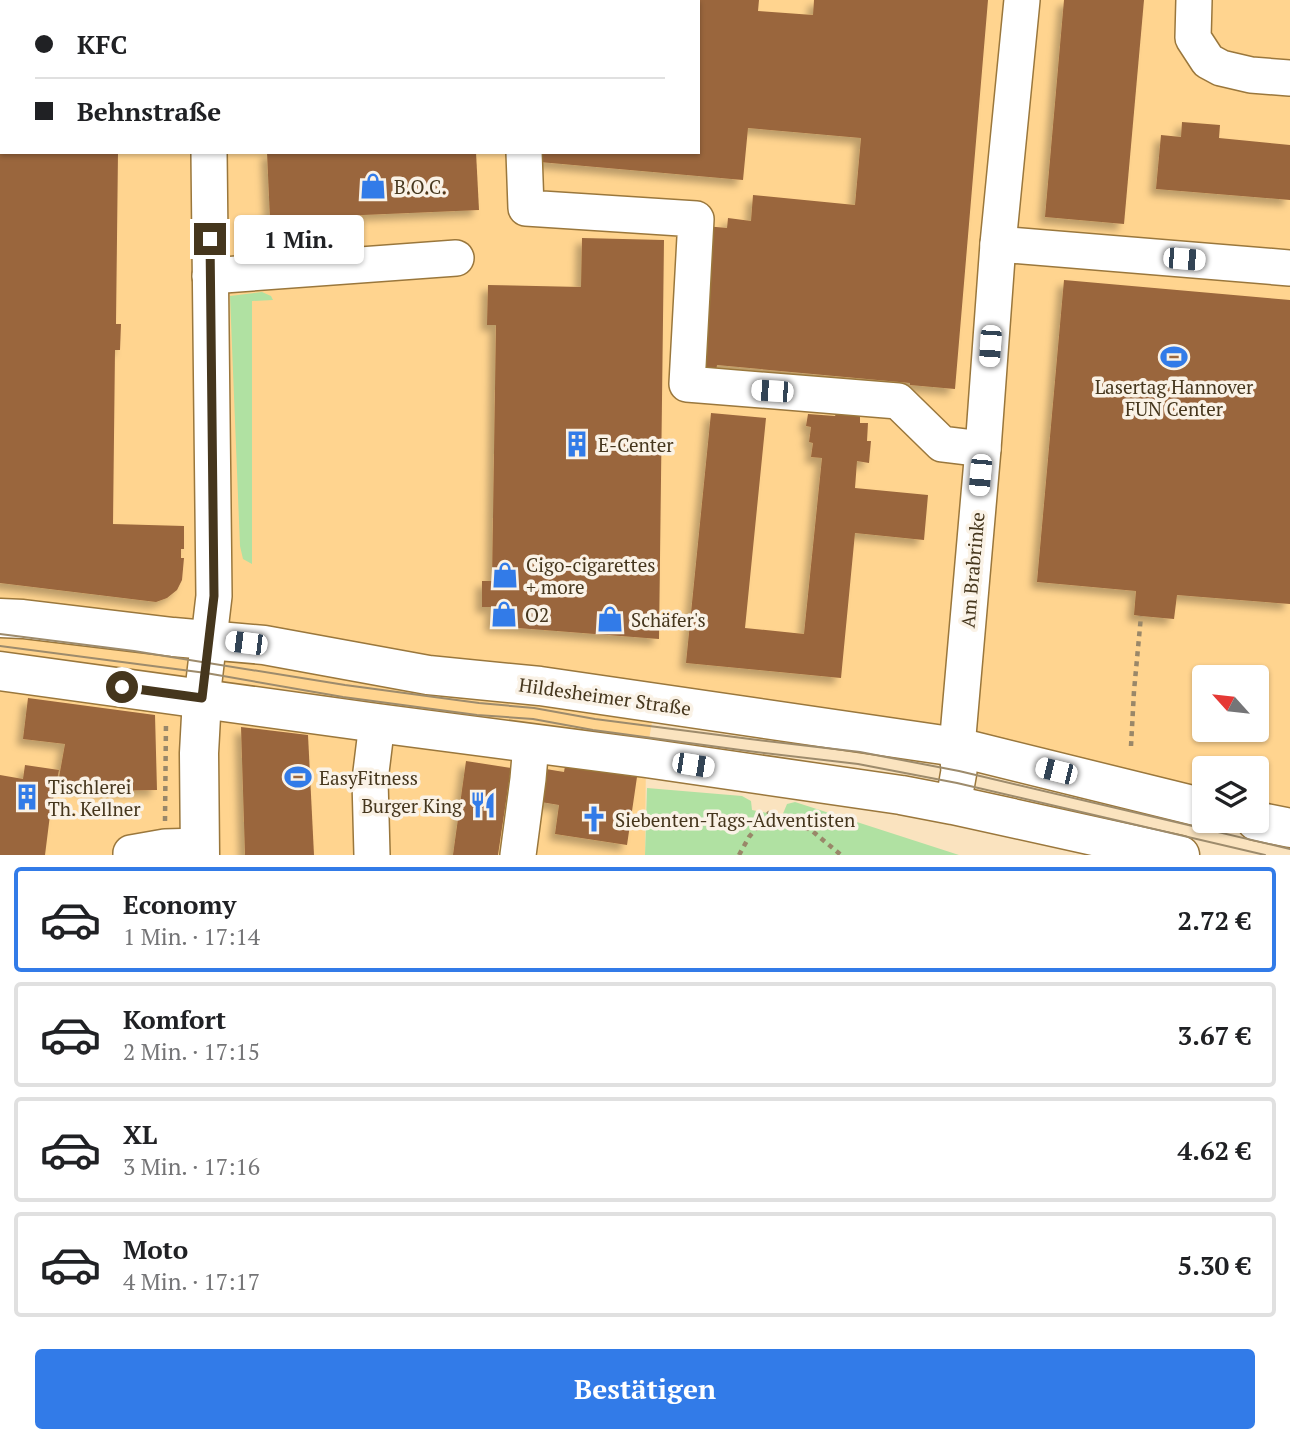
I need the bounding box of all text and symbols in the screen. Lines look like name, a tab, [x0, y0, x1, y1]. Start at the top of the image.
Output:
text: KFC	[77, 27, 127, 61]
text: Behnstraße	[77, 94, 221, 128]
shop icon: B.O.C.	[358, 171, 388, 201]
place label: B.O.C.	[394, 174, 447, 199]
callout: 1 Min.	[234, 215, 364, 264]
route end	[194, 223, 226, 255]
text: 1 Min.	[264, 224, 334, 255]
car	[1163, 247, 1206, 271]
car	[979, 324, 1002, 368]
sports icon: Lasertag Hannover FUN Center	[1159, 342, 1189, 372]
place label: Lasertag Hannover FUN Center	[1095, 374, 1254, 421]
car	[751, 379, 794, 403]
building icon: E-Center	[562, 429, 592, 459]
place label: E-Center	[598, 432, 674, 457]
car	[968, 453, 993, 497]
street label: Am Brabrinke	[954, 511, 990, 629]
place label: Cigo-cigarettes + more	[526, 552, 655, 599]
shop icon: Cigo-cigarettes + more	[490, 560, 520, 590]
shop icon: O2	[489, 599, 519, 629]
place label: O2	[525, 602, 549, 627]
shop icon: Schäfer's	[595, 604, 625, 634]
place label: Schäfer's	[631, 607, 706, 632]
car	[224, 630, 269, 656]
north arrow	[1192, 665, 1269, 742]
map controls	[1192, 665, 1269, 833]
route start	[106, 671, 138, 703]
street label: Hildesheimer Straße	[517, 672, 693, 720]
car	[671, 751, 716, 779]
car	[1034, 756, 1079, 786]
button: layers	[1192, 756, 1269, 833]
sports icon: EasyFitness	[283, 762, 313, 792]
place label: EasyFitness	[319, 765, 418, 790]
place label: Tischlerei Th. Kellner	[48, 774, 141, 821]
building icon: Tischlerei Th. Kellner	[12, 782, 42, 812]
restaurant icon: Burger King	[468, 790, 498, 820]
place label: Burger King	[361, 793, 463, 818]
church icon: Siebenten-Tags-Adventisten	[579, 804, 609, 834]
place label: Siebenten-Tags-Adventisten	[615, 807, 855, 832]
text: Economy	[123, 887, 236, 921]
icon: car	[39, 888, 102, 951]
text: 2.72 €	[1178, 903, 1251, 937]
text: 1 Min. · 17:14	[123, 921, 260, 952]
text: Komfort	[123, 1002, 226, 1036]
icon: car	[39, 1003, 102, 1066]
text: 3.67 €	[1178, 1018, 1251, 1052]
text: 2 Min. · 17:15	[123, 1036, 260, 1067]
text: XL	[123, 1117, 157, 1151]
icon: car	[39, 1118, 102, 1181]
text: 4.62 €	[1178, 1133, 1251, 1167]
text: 3 Min. · 17:16	[123, 1151, 260, 1182]
text: Moto	[123, 1232, 188, 1266]
icon: car	[39, 1233, 102, 1296]
text: 5.30 €	[1178, 1248, 1251, 1282]
text: 4 Min. · 17:17	[123, 1266, 260, 1297]
button: Bestätigen	[35, 1349, 1255, 1429]

